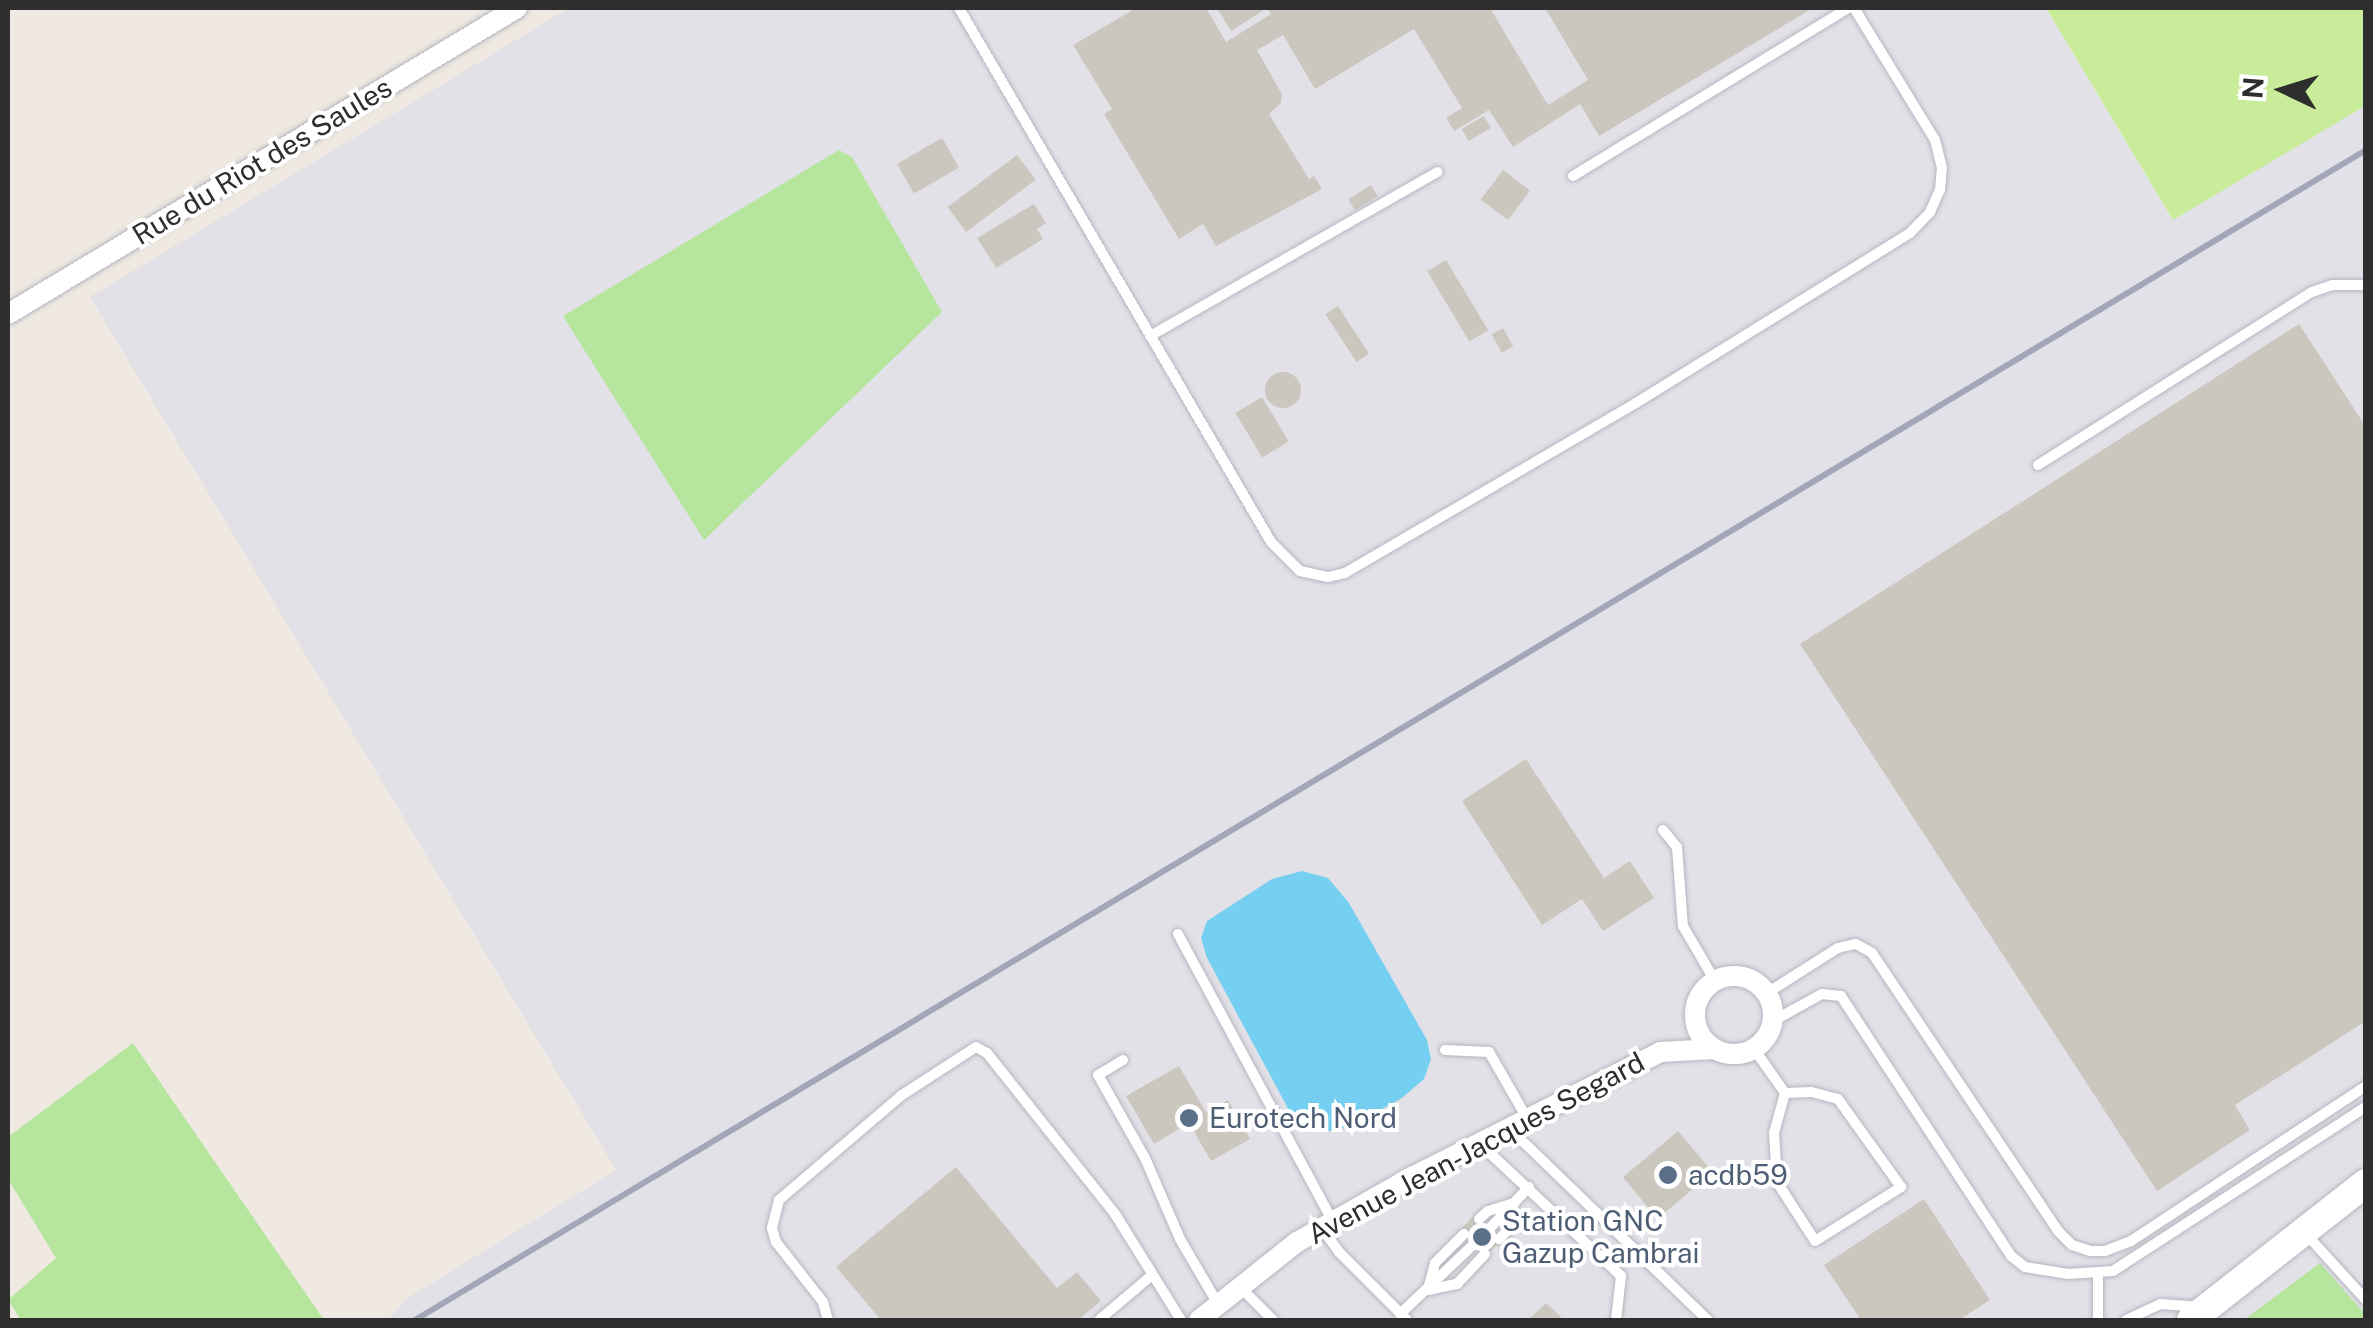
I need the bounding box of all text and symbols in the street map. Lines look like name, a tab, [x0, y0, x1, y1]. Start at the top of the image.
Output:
north arrow	[2233, 40, 2333, 140]
street label: Rue du Riot des Saules	[126, 70, 398, 252]
text: N	[2235, 76, 2270, 100]
street label: Avenue Jean-Jacques Segard	[1302, 1045, 1650, 1251]
place label: Eurotech Nord	[1209, 1101, 1397, 1135]
marker: Eurotech Nord	[1178, 1107, 1200, 1129]
place label: acdb59	[1688, 1158, 1788, 1192]
marker: acdb59	[1657, 1164, 1679, 1186]
place label: Station GNC Gazup Cambrai	[1502, 1204, 1700, 1270]
marker: Station GNC Gazup Cambrai	[1471, 1226, 1493, 1248]

